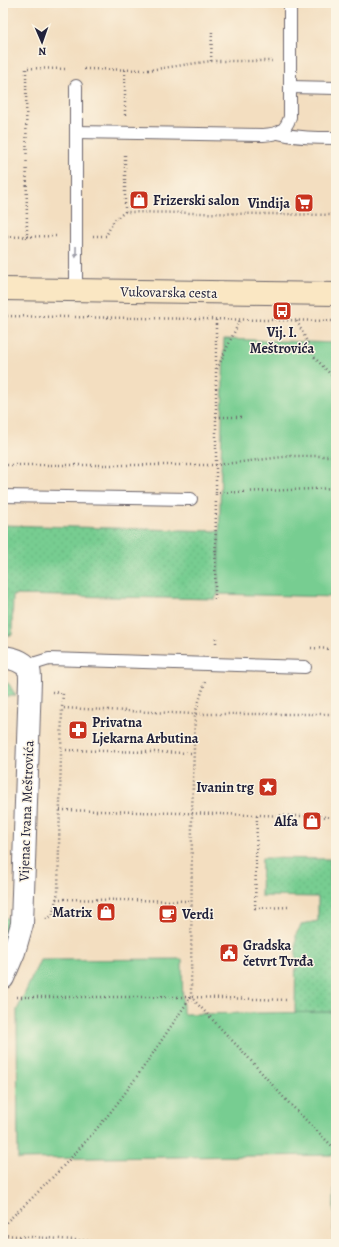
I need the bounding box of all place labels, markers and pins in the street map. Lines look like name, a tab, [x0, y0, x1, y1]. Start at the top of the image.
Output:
shop icon: Frizerski salon	[128, 189, 150, 211]
place label: Frizerski salon	[153, 191, 239, 210]
supermarket icon: Vindija	[293, 192, 315, 214]
place label: Vindija	[247, 194, 290, 213]
bus stop icon: Vij. I. Meštrovića	[271, 300, 293, 322]
place label: Vij. I. Meštrovića	[250, 323, 314, 358]
place label: Privatna Ljekarna Arbutina	[92, 713, 199, 748]
pharmacy icon: Privatna Ljekarna Arbutina	[67, 719, 89, 741]
place icon: Ivanin trg	[257, 776, 279, 798]
place label: Ivanin trg	[196, 778, 255, 797]
shop icon: Alfa	[301, 810, 323, 832]
place label: Alfa	[273, 812, 298, 831]
shop icon: Matrix	[95, 901, 117, 923]
place label: Matrix	[52, 903, 92, 922]
cafe icon: Verdi	[157, 903, 179, 925]
place label: Verdi	[181, 905, 213, 924]
place label: Gradska četvrt Tvrđa	[243, 936, 314, 971]
public building icon: Gradska četvrt Tvrđa	[218, 942, 240, 964]

